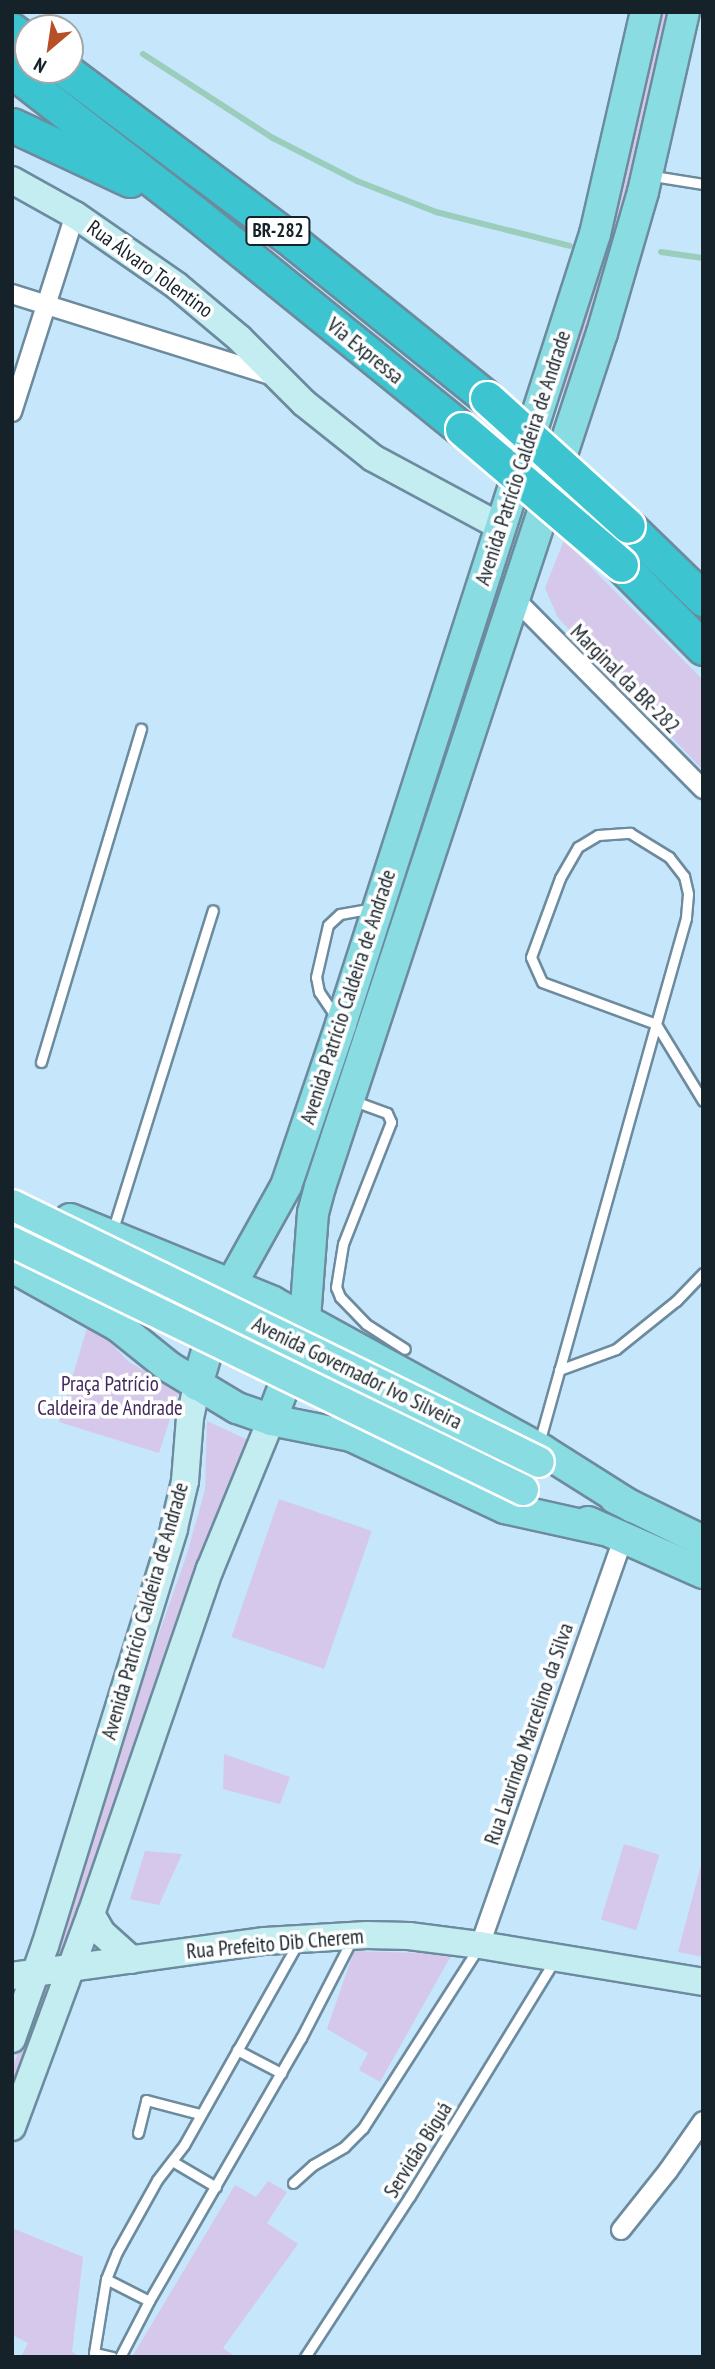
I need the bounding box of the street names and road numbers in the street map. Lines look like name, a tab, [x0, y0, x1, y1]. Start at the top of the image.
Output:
street label: Rua Álvaro Tolentino	[82, 215, 218, 323]
road number: BR-282	[245, 216, 311, 246]
street label: Via Expressa	[322, 313, 408, 389]
street label: Avenida Patrício Caldeira de Andrade	[470, 327, 576, 589]
street label: Marginal da BR-282	[565, 619, 685, 739]
street label: Avenida Patrício Caldeira de Andrade	[295, 866, 401, 1128]
street label: Avenida Governador Ivo Silveira	[248, 1311, 466, 1435]
street label: Avenida Patrício Caldeira de Andrade	[96, 1479, 194, 1743]
street label: Rua Laurindo Marcelino da Silva	[479, 1620, 579, 1848]
street label: Rua Prefeito Dib Cherem	[185, 1924, 365, 1964]
street label: Servidão Biguá	[379, 2097, 457, 2203]

